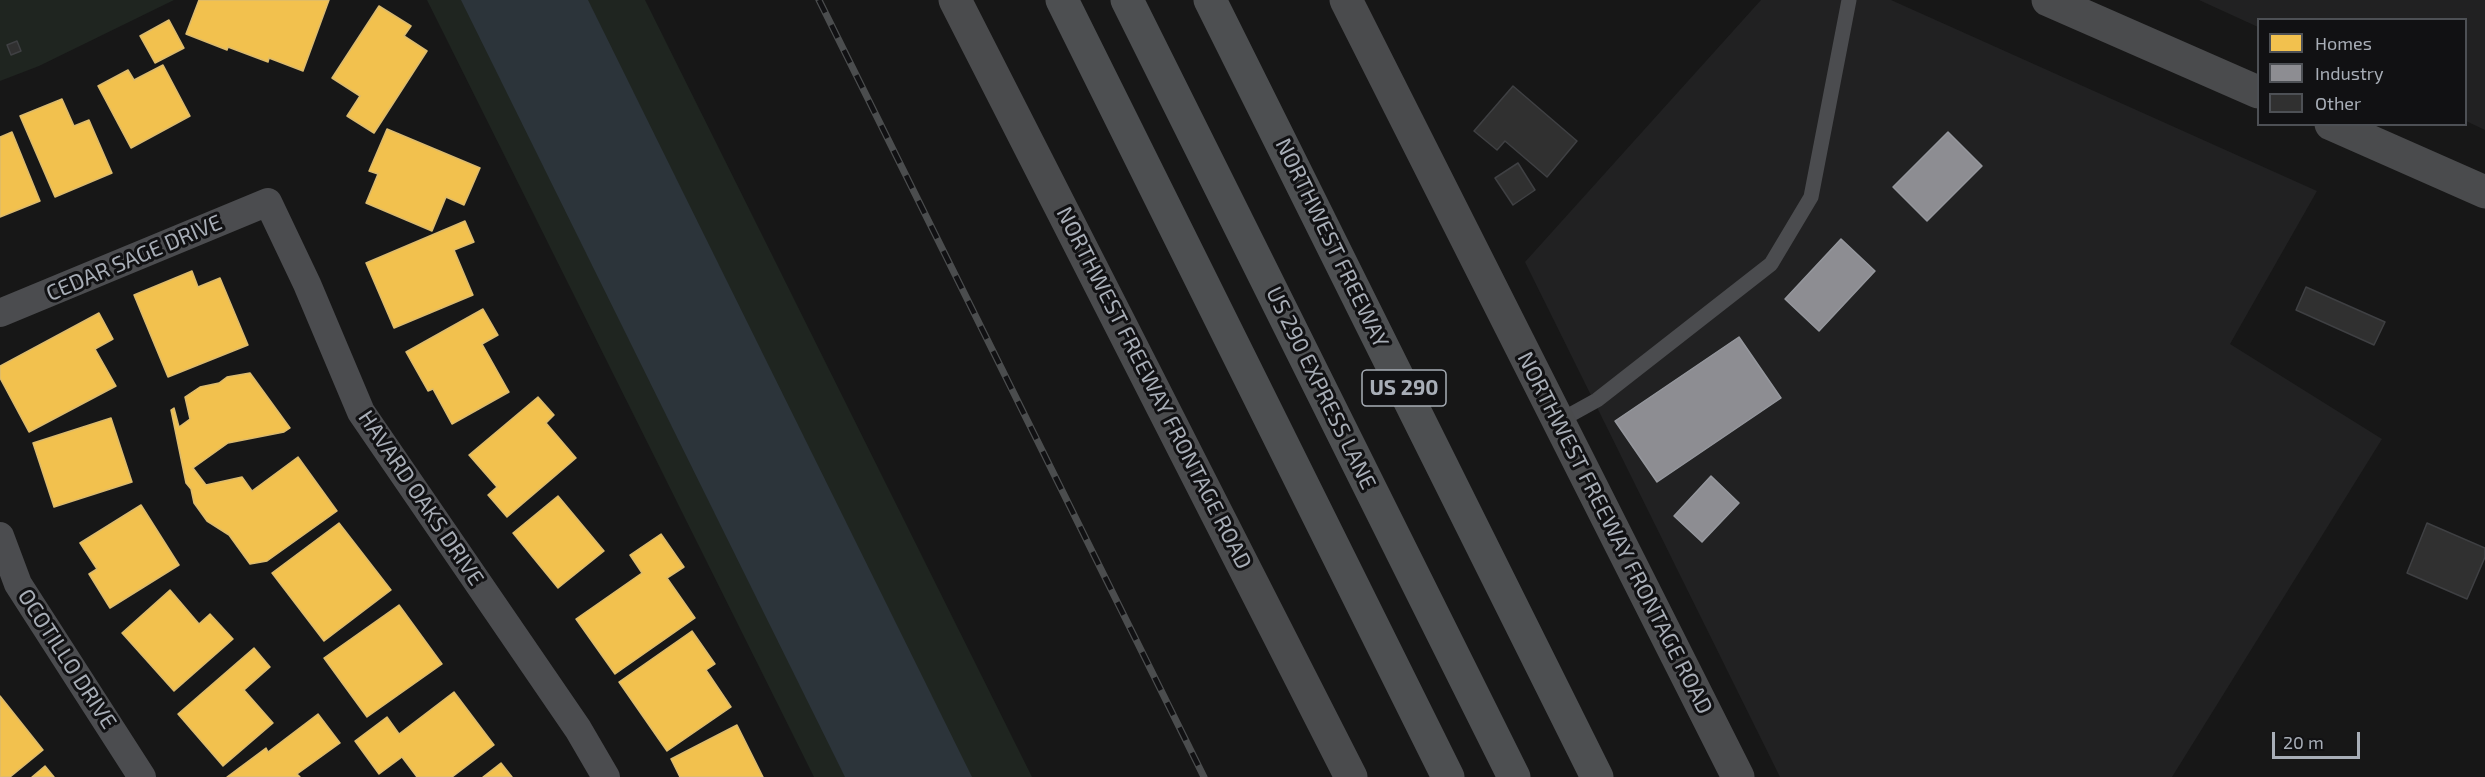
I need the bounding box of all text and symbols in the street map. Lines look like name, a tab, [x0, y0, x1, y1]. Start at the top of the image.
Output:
legend	[2257, 18, 2467, 126]
text: Homes	[2315, 32, 2372, 54]
text: Industry	[2315, 62, 2384, 84]
text: Other	[2315, 92, 2361, 114]
street label: NORTHWEST FREEWAY	[1270, 134, 1394, 352]
street label: NORTHWEST FREEWAY FRONTAGE ROAD	[1051, 203, 1257, 573]
street label: CEDAR SAGE DRIVE	[42, 209, 226, 307]
street label: US 290 EXPRESS LANE	[1260, 282, 1382, 494]
street label: NORTHWEST FREEWAY FRONTAGE ROAD	[1512, 348, 1718, 718]
road number: US 290	[1362, 370, 1446, 406]
street label: HAVARD OAKS DRIVE	[353, 406, 489, 590]
street label: OCOTILLO DRIVE	[12, 584, 122, 734]
scale bar	[2275, 720, 2364, 758]
text: 20 m	[2283, 731, 2324, 753]

